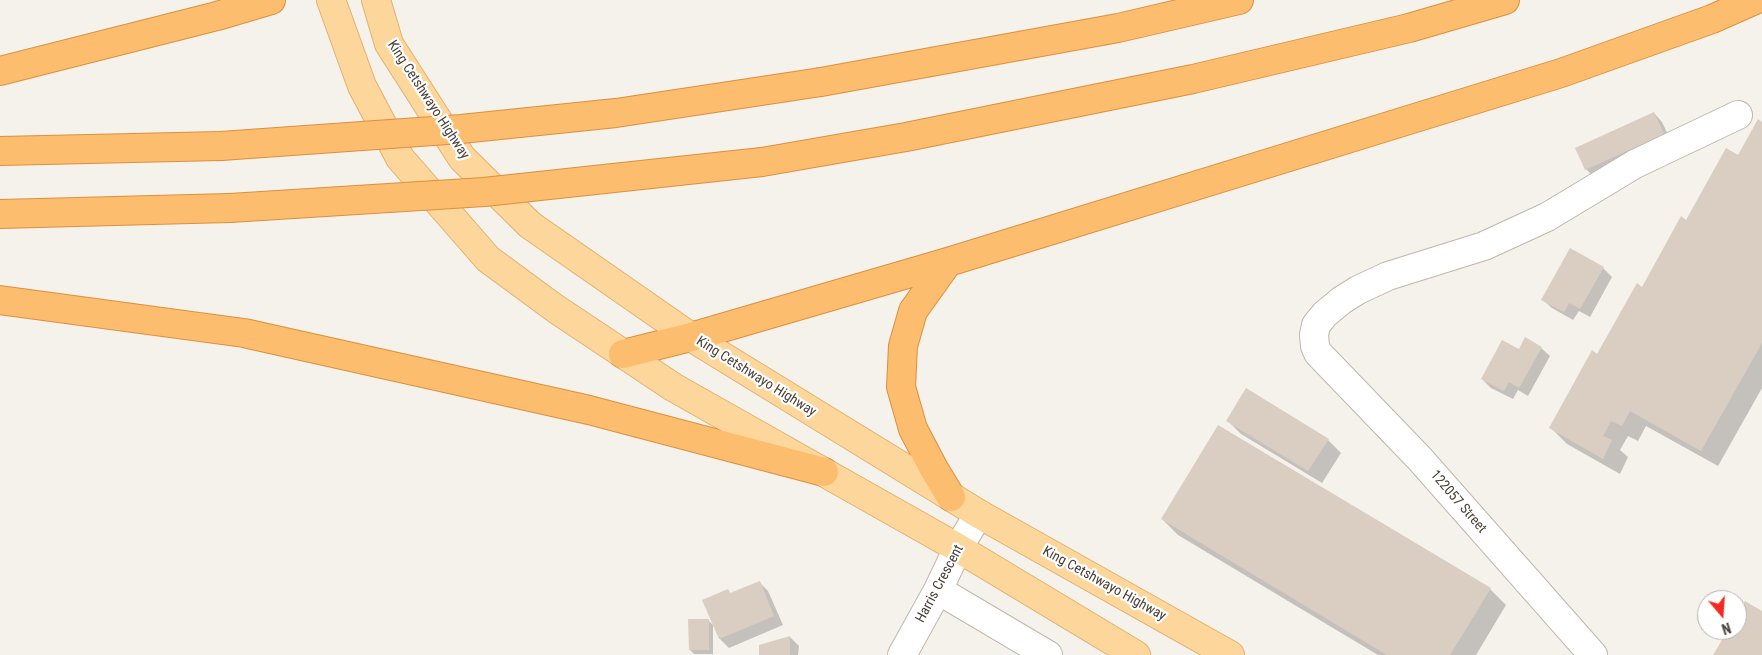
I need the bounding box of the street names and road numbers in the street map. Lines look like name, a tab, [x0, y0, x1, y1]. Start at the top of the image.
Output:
street label: King Cetshwayo Highway	[383, 37, 473, 163]
street label: King Cetshwayo Highway	[693, 333, 819, 421]
street label: 122057 Street	[1426, 467, 1490, 537]
street label: Harris Crescent	[912, 542, 968, 626]
street label: King Cetshwayo Highway	[1039, 543, 1169, 625]

